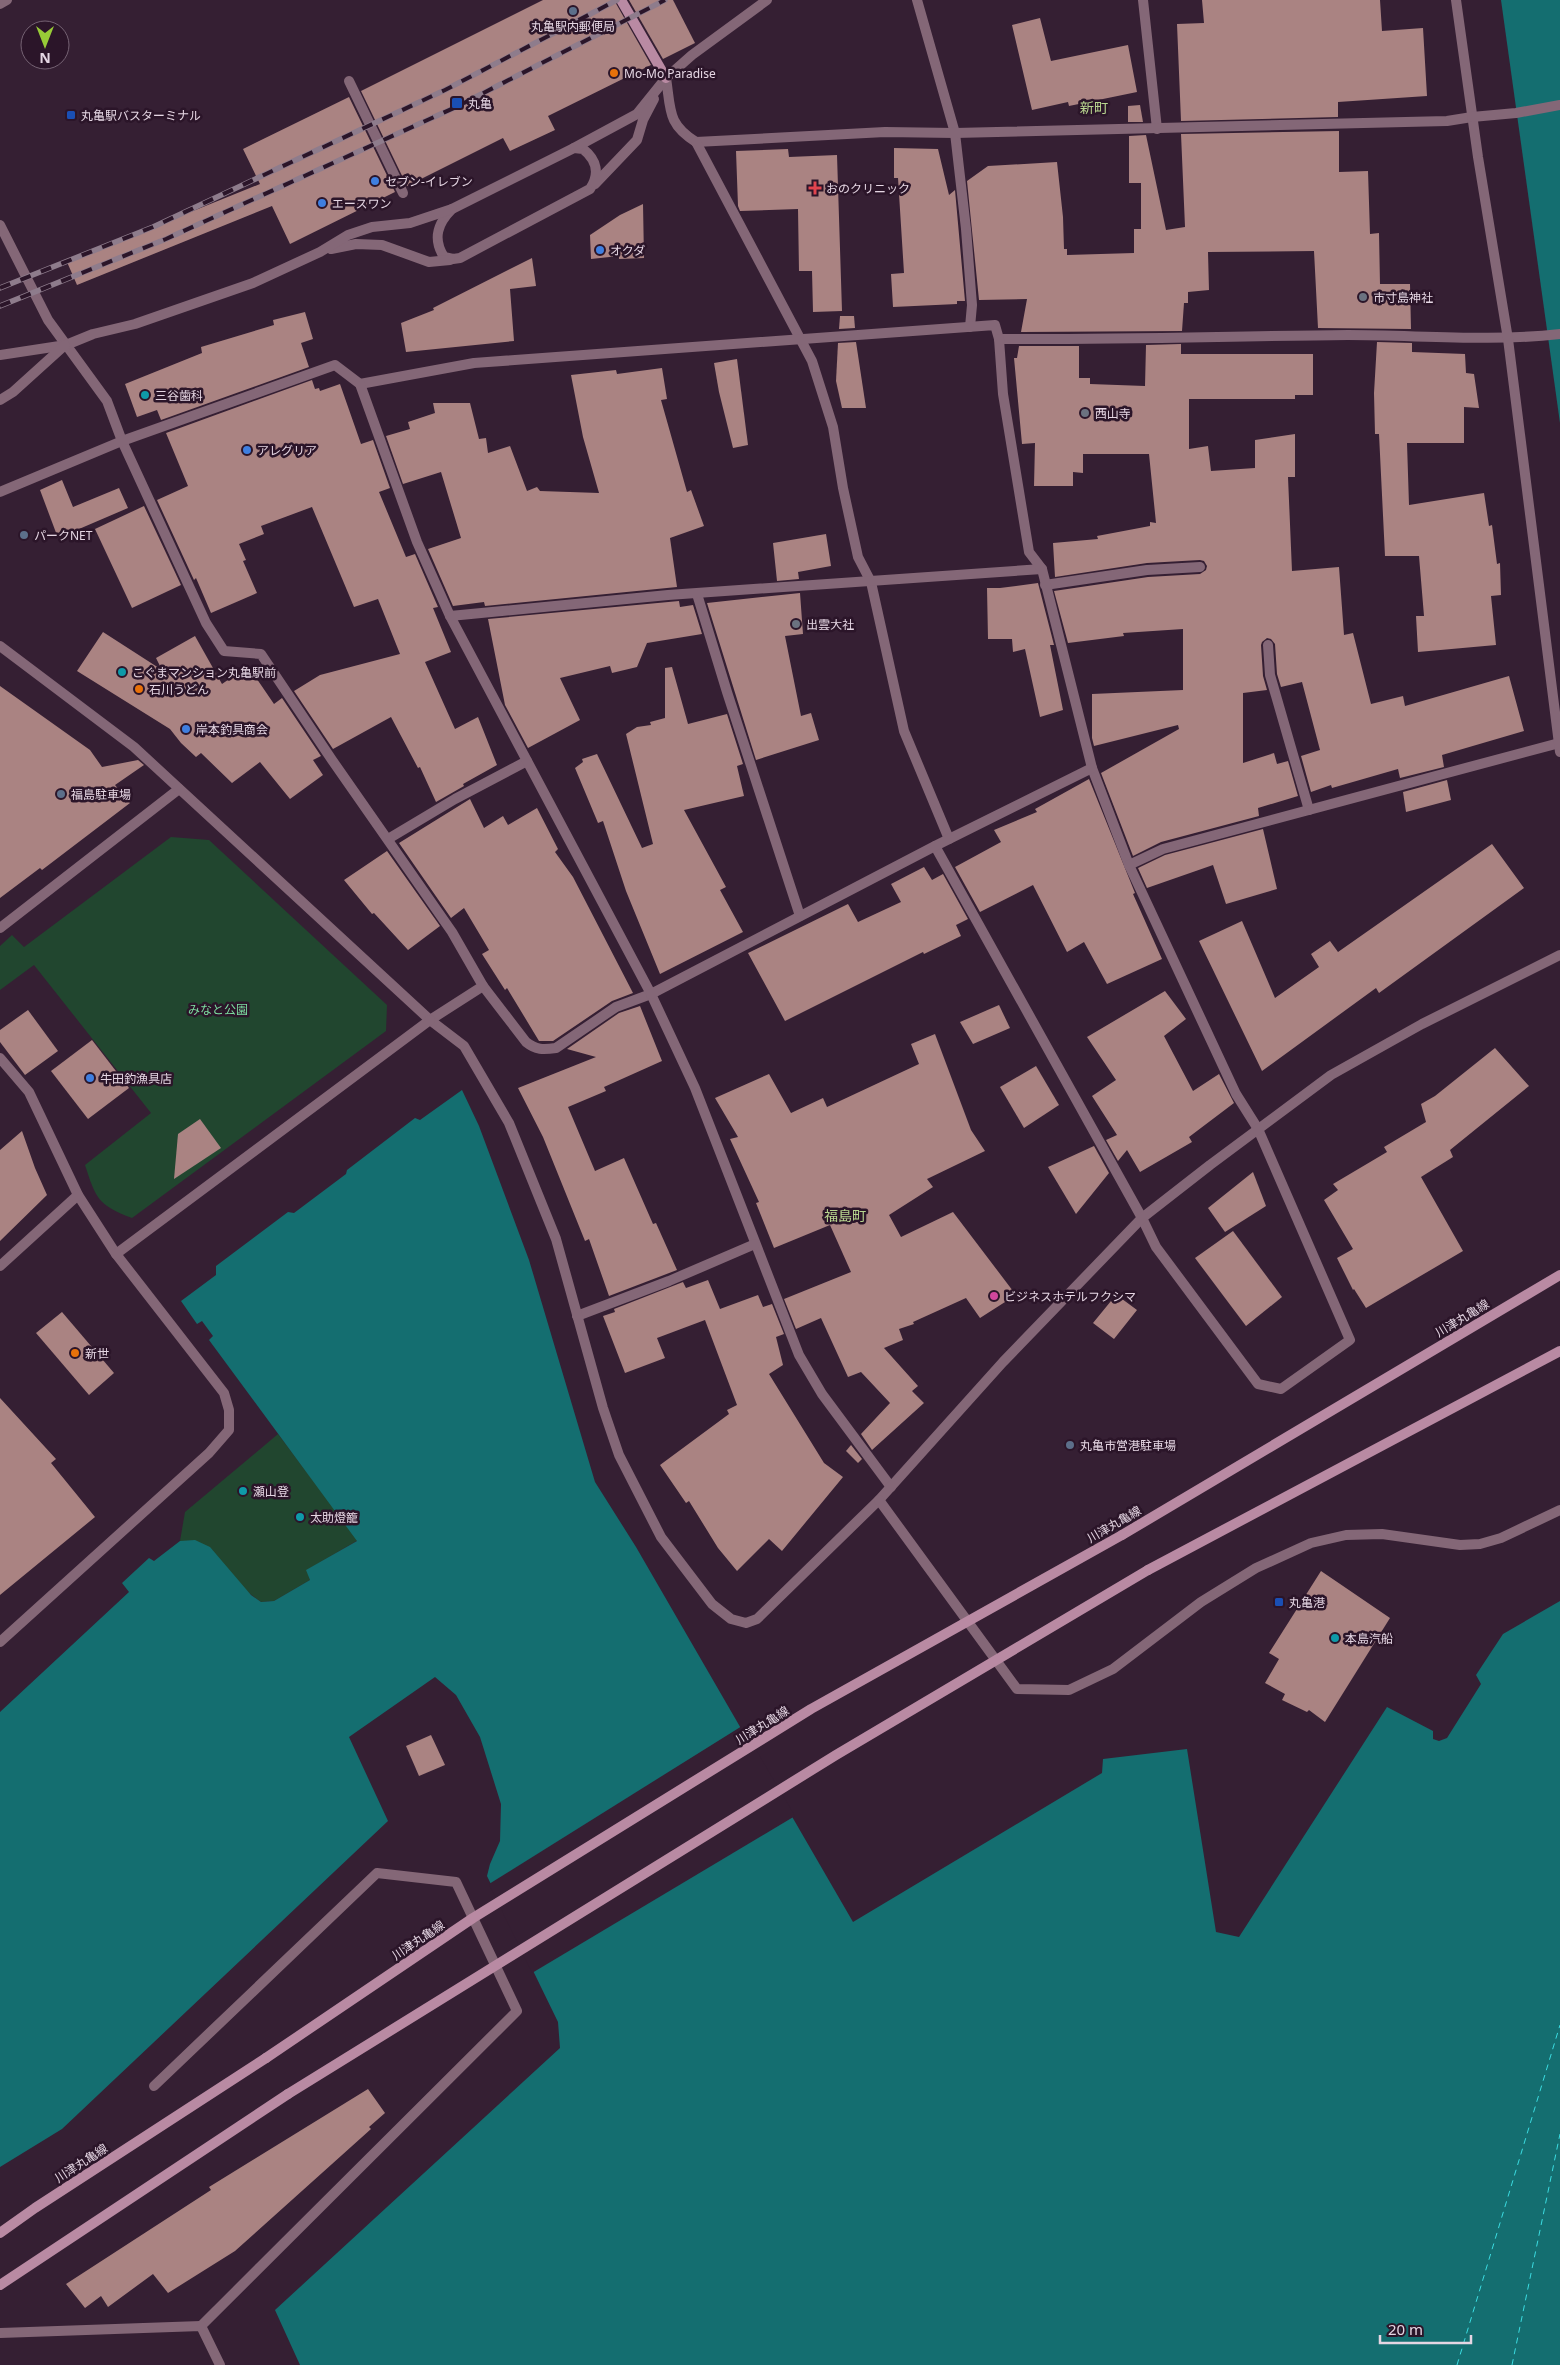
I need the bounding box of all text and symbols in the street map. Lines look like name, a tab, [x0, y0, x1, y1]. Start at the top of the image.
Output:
marker: 丸亀駅内郵便局	[567, 5, 579, 17]
place label: 丸亀駅内郵便局	[531, 18, 615, 35]
north arrow	[20, 20, 70, 70]
text: N	[39, 49, 51, 68]
place label: Mo-Mo Paradise	[624, 65, 716, 82]
marker: Mo-Mo Paradise	[608, 67, 620, 79]
place label: 丸亀	[468, 95, 492, 112]
marker: 丸亀	[450, 96, 464, 110]
district label: 新町	[1080, 98, 1108, 117]
place label: 丸亀駅バスターミナル	[81, 107, 201, 124]
marker: 丸亀駅バスターミナル	[65, 109, 77, 121]
place label: セブン-イレブン	[385, 173, 473, 190]
marker: セブン-イレブン	[369, 175, 381, 187]
place label: おのクリニック	[826, 180, 910, 197]
marker: おのクリニック	[808, 181, 822, 195]
place label: エースワン	[332, 195, 391, 212]
marker: エースワン	[316, 197, 328, 209]
place label: オクダ	[610, 242, 645, 259]
marker: オクダ	[594, 244, 606, 256]
place label: 市寸島神社	[1373, 289, 1433, 306]
marker: 市寸島神社	[1357, 291, 1369, 303]
place label: 三谷歯科	[155, 387, 203, 404]
marker: 三谷歯科	[139, 389, 151, 401]
place label: 西山寺	[1095, 405, 1131, 422]
marker: 西山寺	[1079, 407, 1091, 419]
place label: アレグリア	[257, 442, 317, 459]
marker: アレグリア	[241, 444, 253, 456]
place label: パークNET	[34, 527, 93, 544]
marker: パークNET	[18, 529, 30, 541]
place label: 出雲大社	[806, 616, 854, 633]
marker: 出雲大社	[790, 618, 802, 630]
place label: こぐまマンション丸亀駅前	[132, 664, 276, 681]
marker: こぐまマンション丸亀駅前	[116, 666, 128, 678]
place label: 石川うどん	[149, 681, 209, 698]
marker: 石川うどん	[133, 683, 145, 695]
place label: 岸本釣具商会	[196, 721, 268, 738]
marker: 岸本釣具商会	[180, 723, 192, 735]
place label: 福島駐車場	[71, 786, 131, 803]
marker: 福島駐車場	[55, 788, 67, 800]
park label: みなと公園	[188, 1001, 248, 1018]
place label: 牛田釣漁具店	[100, 1070, 172, 1087]
marker: 牛田釣漁具店	[84, 1072, 96, 1084]
district label: 福島町	[824, 1206, 866, 1225]
place label: ビジネスホテルフクシマ	[1004, 1288, 1136, 1305]
marker: ビジネスホテルフクシマ	[988, 1290, 1000, 1302]
street label: 川津丸亀線	[1432, 1295, 1492, 1341]
place label: 新世	[85, 1345, 109, 1362]
marker: 新世	[69, 1347, 81, 1359]
place label: 丸亀市営港駐車場	[1080, 1437, 1176, 1454]
marker: 丸亀市営港駐車場	[1064, 1439, 1076, 1451]
place label: 瀬山登	[253, 1483, 289, 1500]
marker: 瀬山登	[237, 1485, 249, 1497]
street label: 川津丸亀線	[1084, 1502, 1144, 1546]
place label: 太助燈籠	[310, 1509, 358, 1526]
marker: 太助燈籠	[294, 1511, 306, 1523]
place label: 丸亀港	[1289, 1594, 1325, 1611]
marker: 丸亀港	[1273, 1596, 1285, 1608]
place label: 本島汽船	[1345, 1630, 1393, 1647]
marker: 本島汽船	[1329, 1632, 1341, 1644]
street label: 川津丸亀線	[732, 1702, 792, 1748]
street label: 川津丸亀線	[388, 1916, 448, 1964]
street label: 川津丸亀線	[51, 2140, 111, 2186]
scale bar	[1380, 2312, 1471, 2344]
text: 20 m	[1388, 2319, 1423, 2339]

